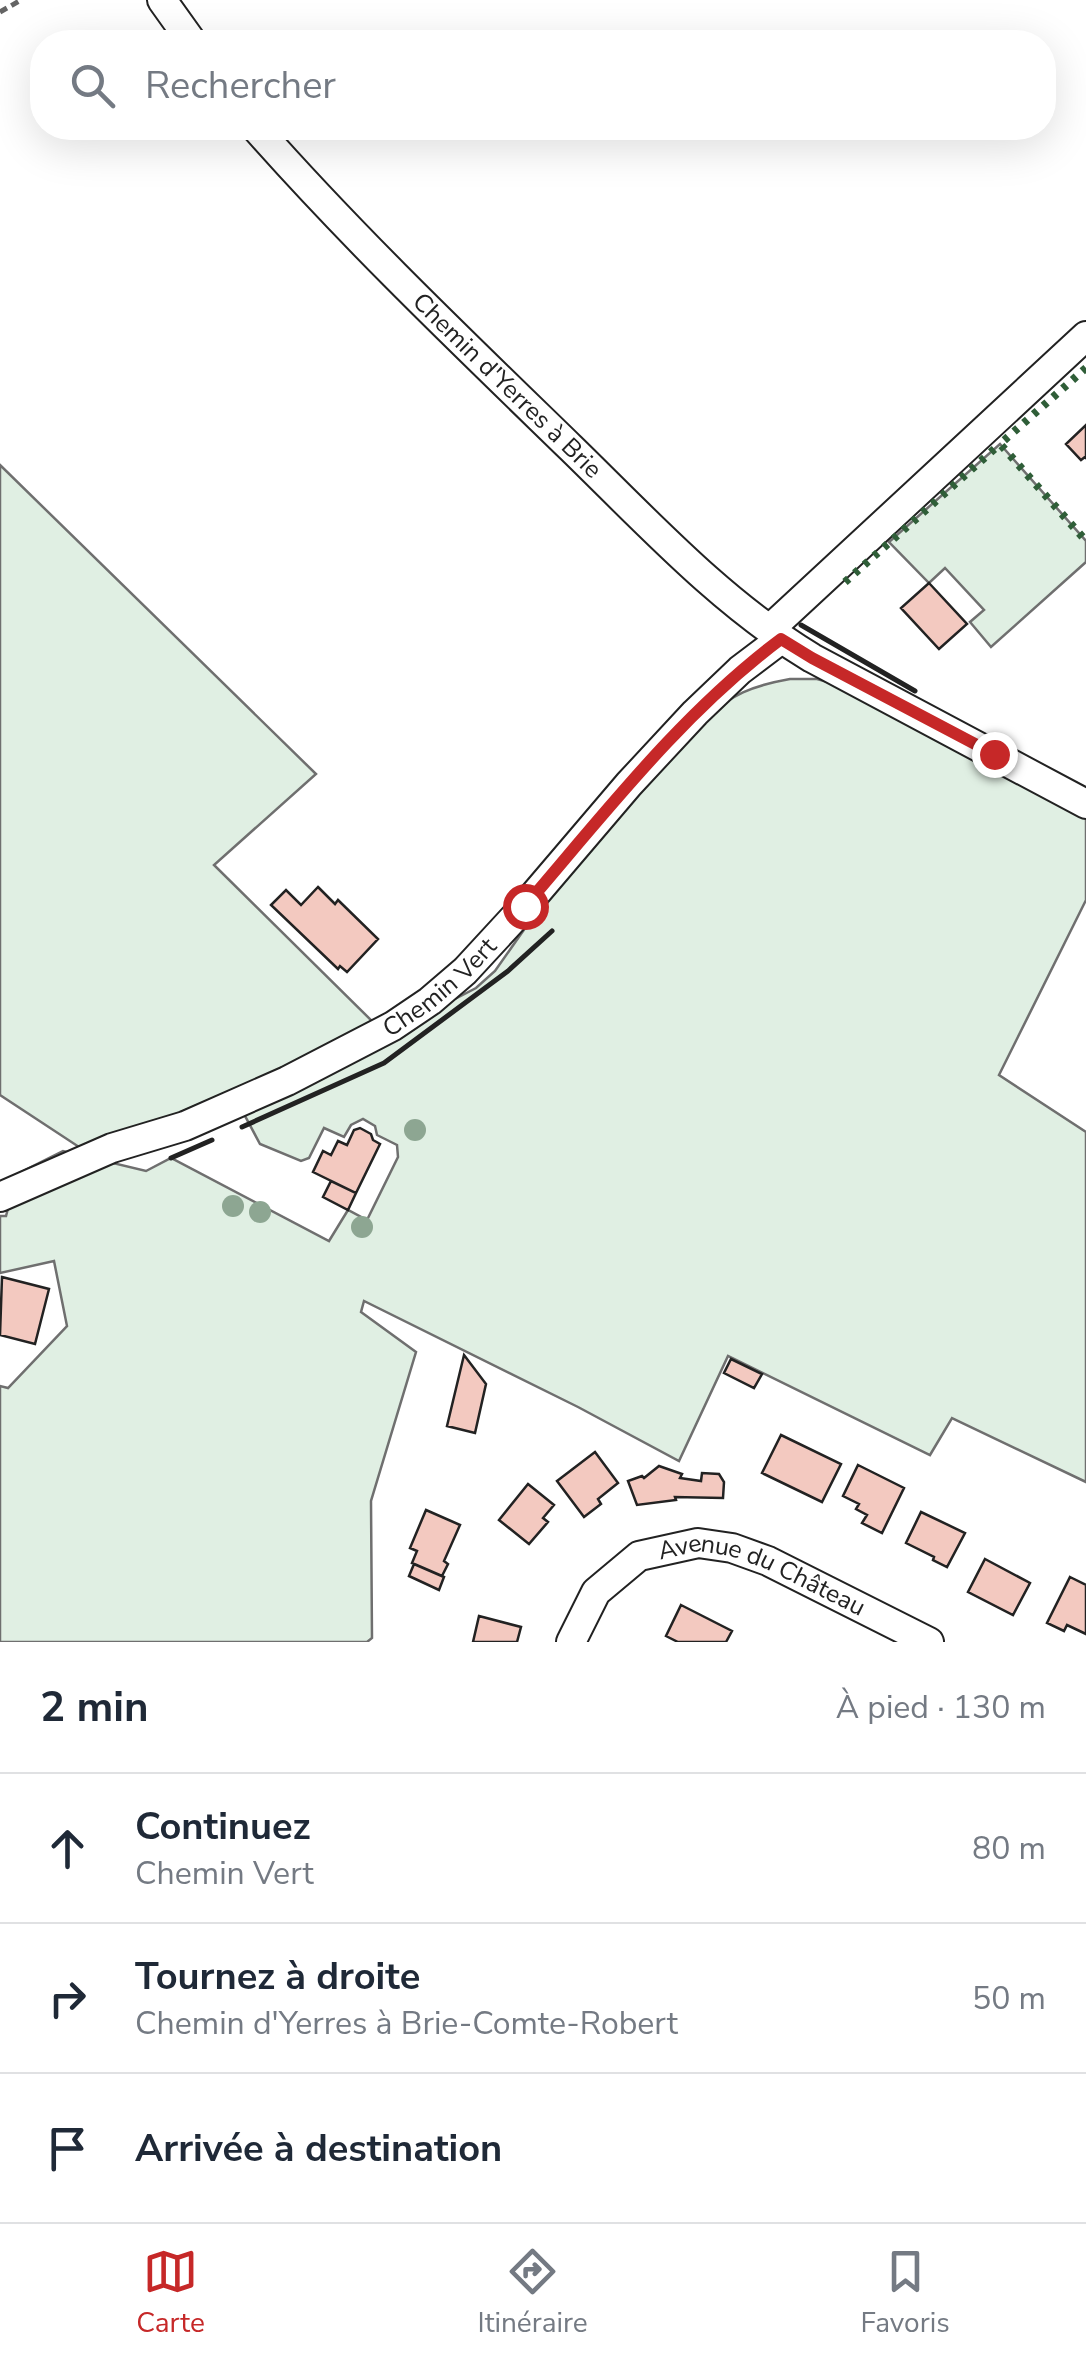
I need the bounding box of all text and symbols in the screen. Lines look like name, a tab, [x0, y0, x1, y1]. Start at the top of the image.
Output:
search box	[30, 30, 1056, 140]
icon: search	[65, 58, 120, 113]
text: Rechercher	[145, 60, 336, 111]
street label: Chemin d'Yerres à Brie	[405, 285, 609, 486]
route end	[972, 732, 1018, 778]
route start	[503, 884, 549, 930]
street label: Chemin Vert	[377, 930, 505, 1045]
street label: Avenue du Château	[655, 1526, 871, 1624]
text: 2 min	[40, 1679, 149, 1736]
text: À pied · 130 m	[836, 1686, 1046, 1729]
text: Continuez	[135, 1801, 310, 1852]
icon: ahead	[40, 1821, 95, 1876]
text: 80 m	[972, 1827, 1046, 1870]
text: Chemin Vert	[135, 1852, 314, 1895]
text: Tournez à droite	[135, 1951, 420, 2002]
icon: right	[40, 1971, 95, 2026]
text: 50 m	[972, 1977, 1046, 2020]
text: Chemin d'Yerres à Brie-Comte-Robert	[135, 2002, 678, 2045]
icon: arrive	[40, 2121, 95, 2176]
text: Arrivée à destination	[135, 2123, 502, 2174]
tab: Carte	[136, 2244, 205, 2342]
tab: Itinéraire	[478, 2244, 588, 2342]
tab: Favoris	[860, 2244, 950, 2342]

